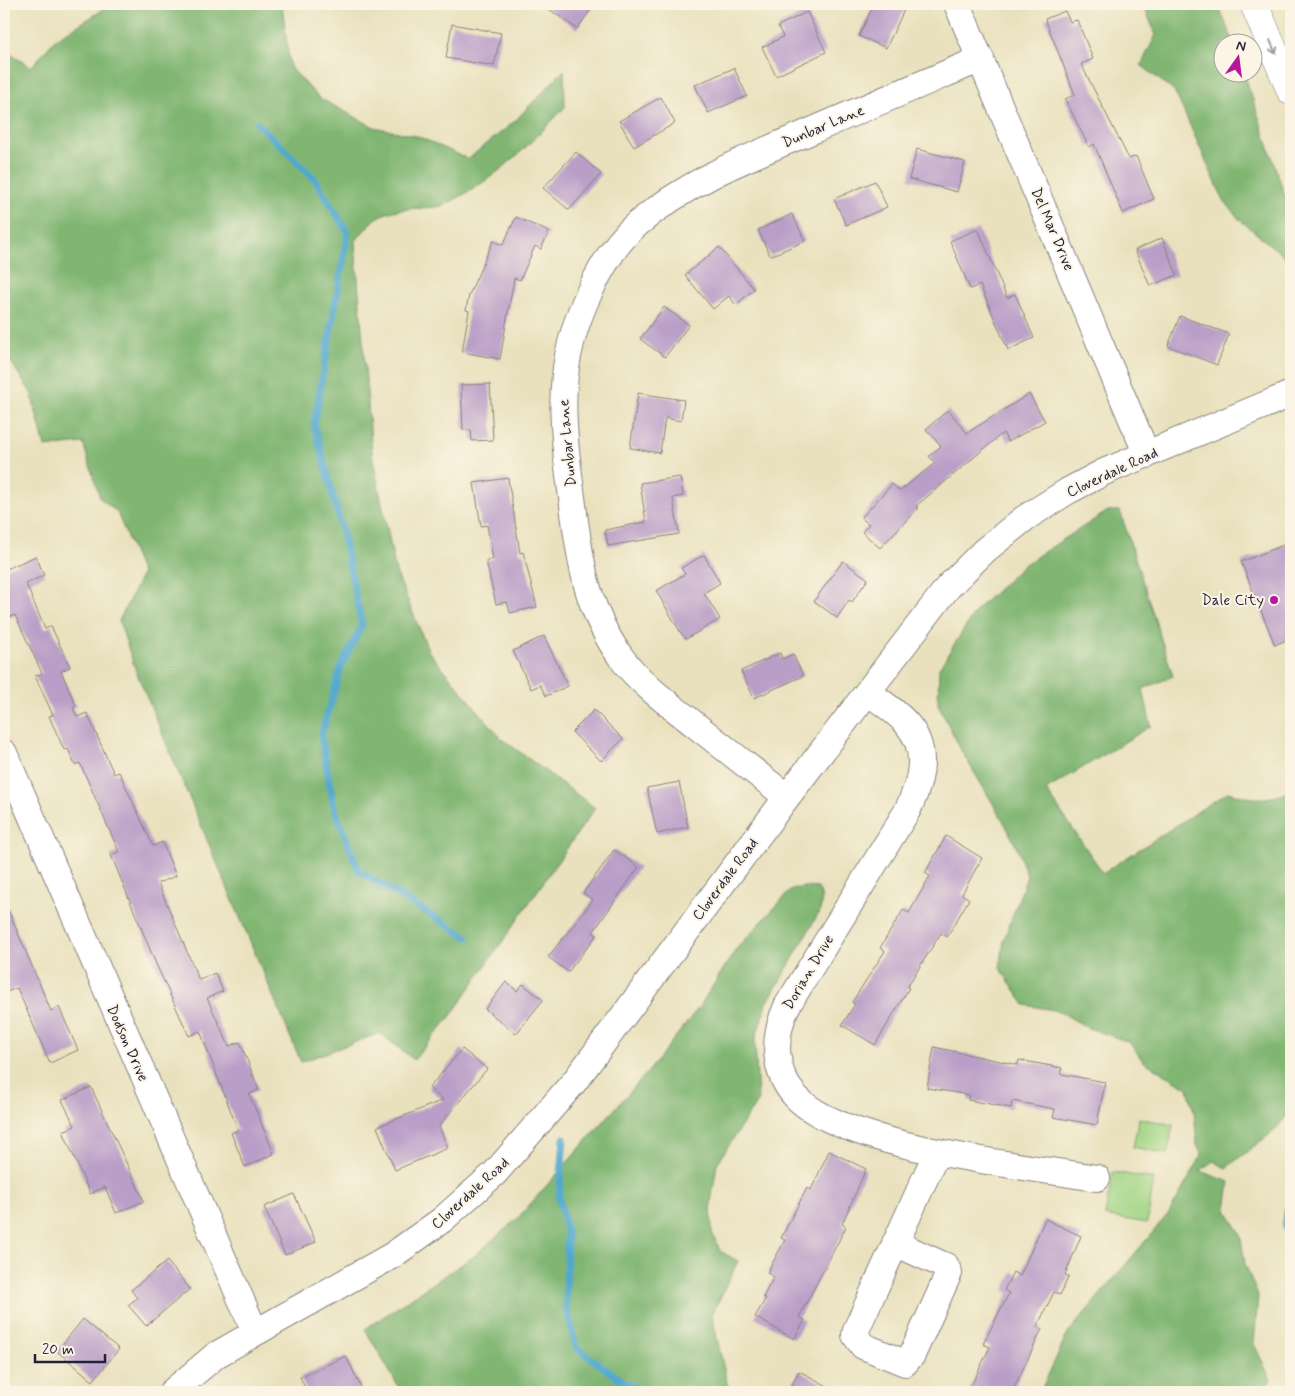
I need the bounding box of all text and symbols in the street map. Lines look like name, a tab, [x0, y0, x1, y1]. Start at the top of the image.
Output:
north arrow	[1212, 32, 1262, 82]
text: N	[1234, 36, 1248, 56]
one-way arrow	[1268, 39, 1278, 54]
street label: Dunbar Lane	[779, 101, 868, 153]
street label: Del Mar Drive	[1026, 185, 1079, 274]
street label: Dunbar Lane	[554, 398, 582, 487]
street label: Cloverdale Road	[1064, 443, 1161, 503]
place label: Dale City	[1201, 591, 1264, 611]
marker: Dale City	[1268, 594, 1280, 606]
street label: Cloverdale Road	[688, 834, 763, 925]
street label: Dorian Drive	[779, 931, 839, 1014]
street label: Dodson Drive	[101, 1002, 153, 1085]
street label: Cloverdale Road	[427, 1153, 514, 1234]
scale bar	[35, 1331, 105, 1363]
text: 20 m	[42, 1340, 74, 1360]

